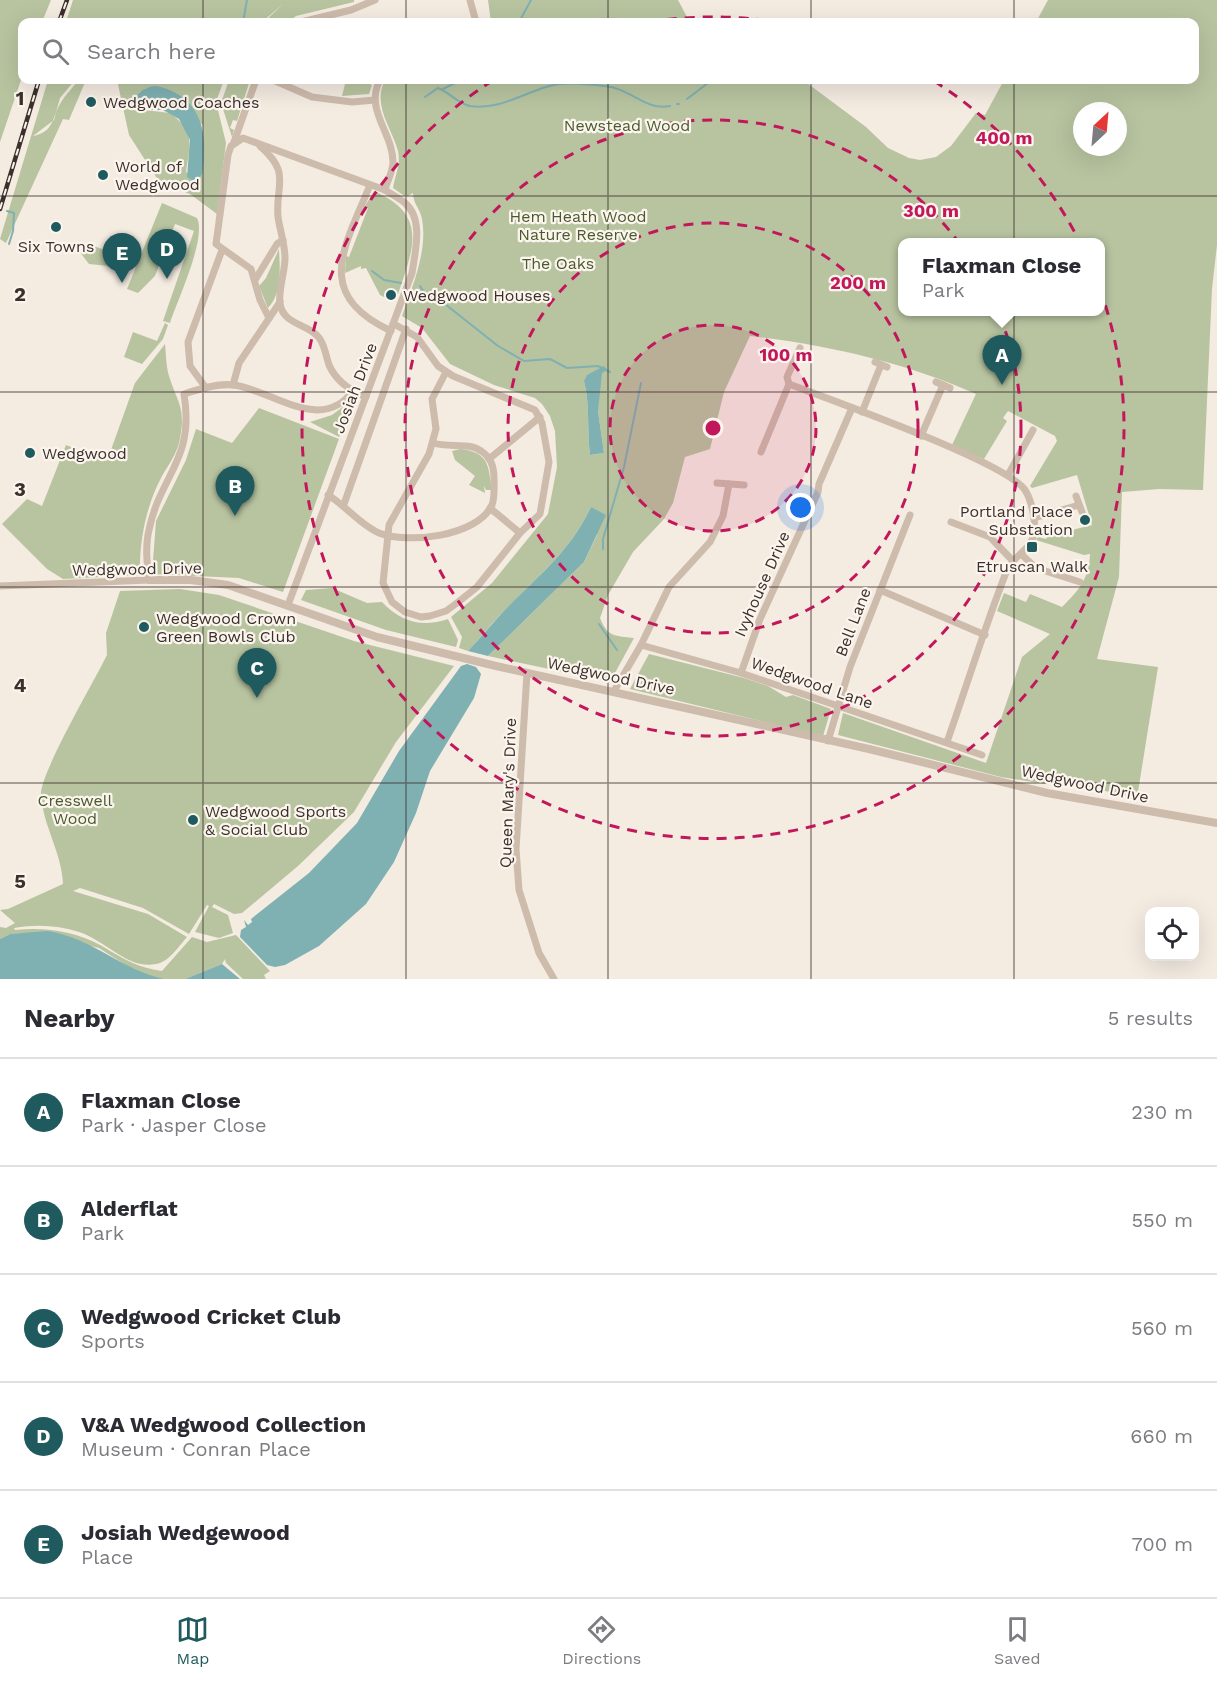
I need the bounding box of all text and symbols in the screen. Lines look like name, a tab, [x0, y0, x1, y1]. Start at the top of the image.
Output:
search box	[18, 18, 1199, 84]
icon: search	[39, 35, 72, 68]
text: Search here	[87, 39, 216, 64]
text: 1	[16, 86, 24, 110]
place label: Wedgwood Coaches	[103, 93, 259, 112]
marker: Wedgwood Coaches	[84, 95, 98, 109]
north arrow	[1073, 102, 1127, 156]
park label: Newstead Wood	[564, 116, 690, 135]
text: 400 m	[976, 127, 1032, 148]
place label: World of Wedgwood	[115, 157, 200, 194]
marker: World of Wedgwood	[96, 168, 110, 182]
text: 300 m	[903, 200, 959, 221]
park label: Hem Heath Wood Nature Reserve	[510, 207, 646, 244]
marker: Six Towns	[49, 220, 63, 234]
pin: D	[148, 230, 186, 279]
pin: E	[102, 234, 142, 283]
place label: Six Towns	[18, 237, 94, 256]
popup	[898, 238, 1105, 316]
text: Flaxman Close	[922, 253, 1081, 278]
park label: The Oaks	[522, 254, 594, 273]
text: 200 m	[830, 272, 886, 293]
text: Park	[922, 278, 965, 302]
text: 2	[14, 282, 26, 306]
place label: Wedgwood Houses	[403, 286, 550, 305]
marker: Wedgwood Houses	[384, 288, 398, 302]
pin: A	[982, 336, 1022, 385]
street label: Josiah Drive	[329, 340, 381, 436]
text: 100 m	[759, 344, 813, 365]
centre of rings	[703, 418, 723, 438]
place label: Wedgwood	[42, 444, 127, 463]
marker: Wedgwood	[23, 446, 37, 460]
pin: B	[216, 466, 254, 516]
text: 3	[14, 477, 26, 501]
your location	[786, 493, 815, 522]
place label: Portland Place Substation	[960, 502, 1073, 539]
marker: Portland Place Substation	[1078, 513, 1092, 527]
street label: Ivyhouse Drive	[730, 528, 794, 640]
marker: Etruscan Walk	[1025, 540, 1039, 554]
place label: Etruscan Walk	[976, 557, 1088, 576]
street label: Wedgwood Drive	[72, 558, 202, 580]
street label: Bell Lane	[831, 585, 875, 659]
place label: Wedgwood Crown Green Bowls Club	[156, 609, 296, 646]
marker: Wedgwood Crown Green Bowls Club	[137, 620, 151, 634]
pin: C	[238, 648, 276, 698]
street label: Wedgwood Drive	[545, 653, 677, 699]
street label: Wedgwood Lane	[748, 653, 876, 713]
text: 4	[14, 673, 27, 697]
street label: Queen Mary's Drive	[496, 718, 520, 868]
street label: Wedgwood Drive	[1019, 761, 1151, 807]
park label: Cresswell Wood	[37, 791, 113, 828]
place label: Wedgwood Sports & Social Club	[205, 802, 346, 839]
marker: Wedgwood Sports & Social Club	[186, 813, 200, 827]
text: 5	[14, 869, 26, 893]
map controls	[1145, 907, 1199, 961]
button: locate	[1145, 907, 1199, 961]
text: Nearby	[24, 1003, 115, 1033]
text: 5 results	[1108, 1006, 1193, 1030]
text: Flaxman Close	[81, 1088, 241, 1113]
text: A	[37, 1100, 50, 1124]
text: 230 m	[1131, 1100, 1193, 1124]
text: Park · Jasper Close	[81, 1113, 267, 1137]
text: Alderflat	[81, 1196, 178, 1221]
text: B	[37, 1208, 50, 1232]
text: 550 m	[1131, 1208, 1193, 1232]
text: Park	[81, 1221, 124, 1245]
text: Wedgwood Cricket Club	[81, 1304, 341, 1329]
text: C	[37, 1316, 50, 1340]
text: 560 m	[1131, 1316, 1193, 1340]
text: Sports	[81, 1329, 145, 1353]
text: V&A Wedgwood Collection	[81, 1412, 366, 1437]
text: D	[36, 1424, 51, 1448]
text: 660 m	[1130, 1424, 1193, 1448]
text: Museum · Conran Place	[81, 1437, 311, 1461]
text: Josiah Wedgewood	[81, 1520, 290, 1545]
text: E	[37, 1532, 50, 1556]
text: 700 m	[1131, 1532, 1193, 1556]
text: Place	[81, 1545, 133, 1569]
tab: Map	[176, 1613, 209, 1668]
tab: Directions	[562, 1613, 641, 1668]
tab: Saved	[994, 1613, 1041, 1668]

